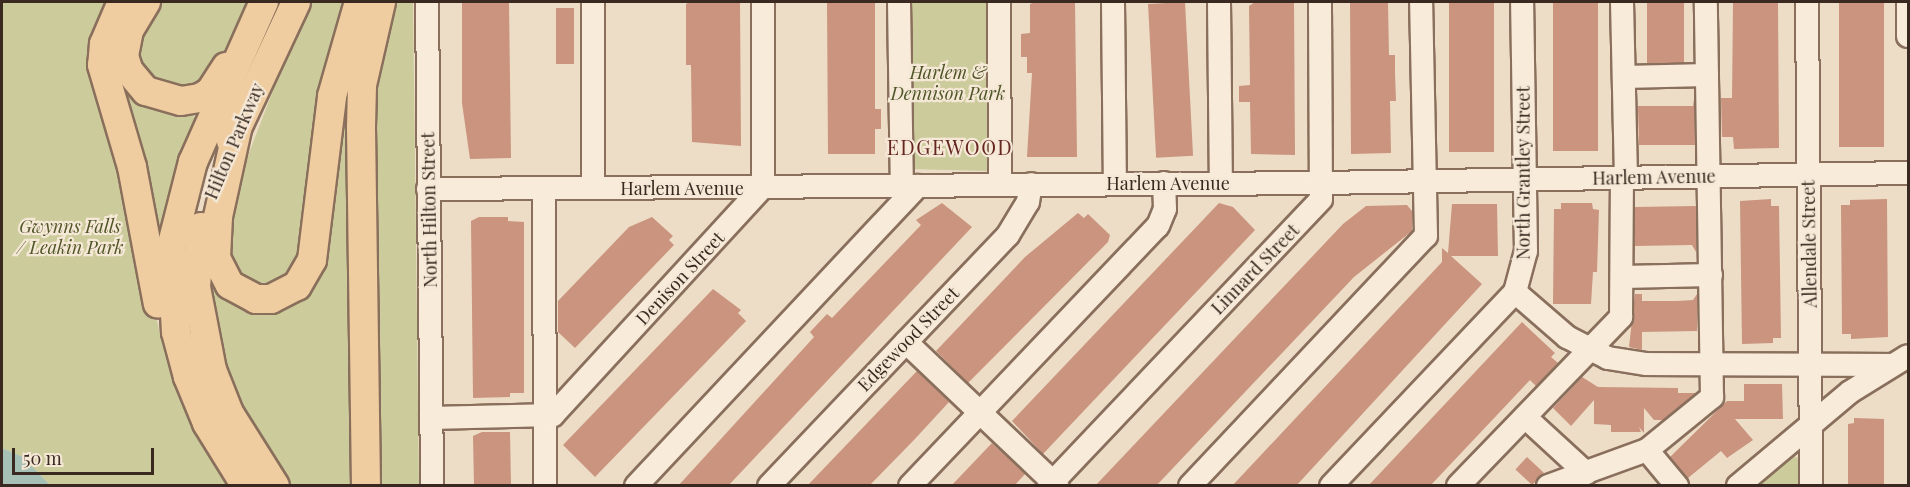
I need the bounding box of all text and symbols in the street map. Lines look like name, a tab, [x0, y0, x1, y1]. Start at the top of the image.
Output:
park label: Harlem & Dennison Park	[891, 62, 1005, 104]
street label: Hilton Parkway	[200, 80, 268, 202]
street label: North Grantley Street	[1512, 86, 1534, 260]
street label: North Hilton Street	[417, 132, 441, 288]
district label: EDGEWOOD	[887, 134, 1013, 158]
street label: Harlem Avenue	[1592, 165, 1716, 189]
street label: Harlem Avenue	[1106, 172, 1230, 194]
street label: Harlem Avenue	[620, 177, 744, 199]
street label: Allendale Street	[1797, 180, 1821, 308]
park label: Gwynns Falls / Leakin Park	[16, 216, 124, 258]
street label: Linnard Street	[1207, 219, 1303, 319]
street label: Denison Street	[631, 227, 729, 329]
street label: Edgewood Street	[853, 282, 963, 396]
scale bar	[15, 436, 158, 474]
text: 50 m	[23, 446, 62, 470]

